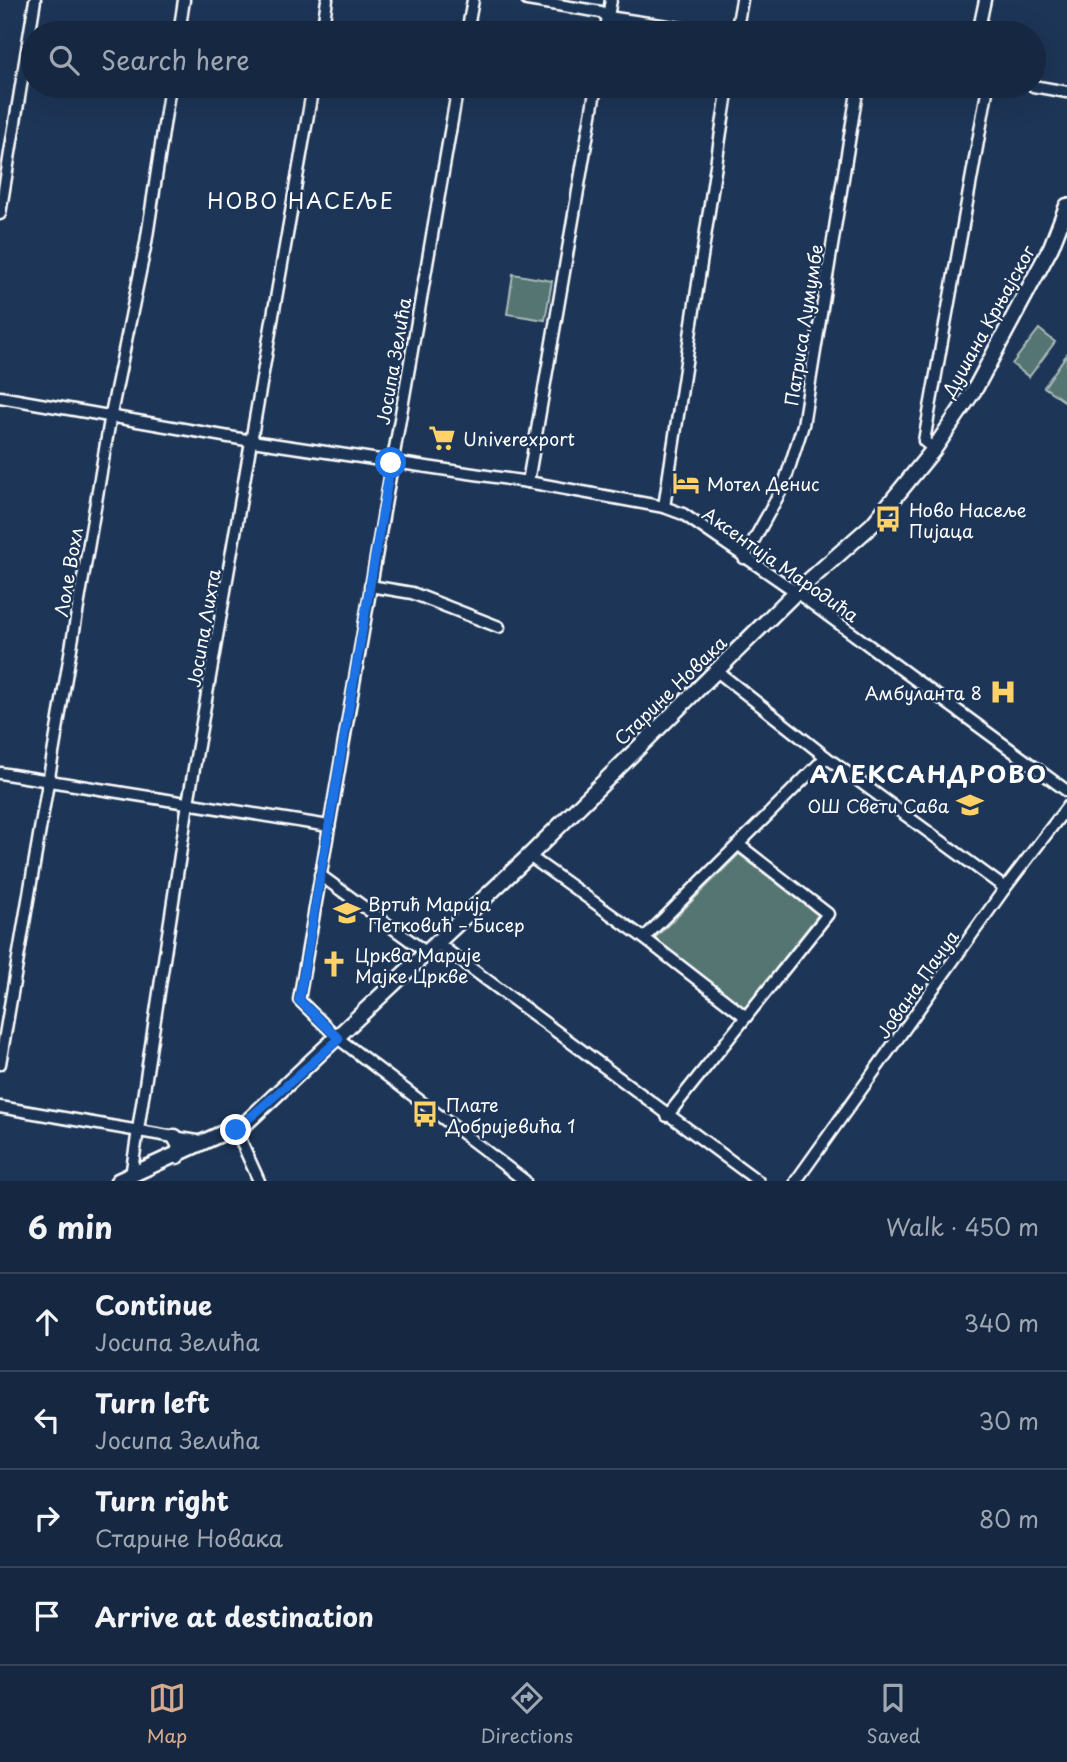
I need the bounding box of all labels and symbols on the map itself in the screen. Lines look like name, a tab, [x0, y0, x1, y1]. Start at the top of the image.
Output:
district label: НОВО НАСЕЉЕ	[207, 184, 395, 216]
street label: Душана Крњајског	[934, 239, 1042, 403]
street label: Патриса Лумумбе	[777, 242, 829, 408]
street label: Јосипа Зелића	[369, 295, 418, 427]
supermarket icon: Univerexport	[427, 423, 457, 453]
place label: Univerexport	[463, 425, 575, 452]
route start	[375, 447, 406, 478]
hotel icon: Мотел Денис	[671, 468, 701, 498]
place label: Мотел Денис	[707, 470, 820, 497]
place label: Ново Насеље Пијаца	[909, 496, 1027, 544]
street label: Аксентија Мародића	[697, 500, 865, 629]
bus stop icon: Ново Насеље Пијаца	[873, 504, 903, 534]
street label: Лоле Вохл	[47, 525, 89, 619]
street label: Јосипа Лихта	[179, 566, 227, 689]
street label: Старине Новака	[608, 629, 733, 751]
hospital icon: Амбуланта 8	[988, 677, 1018, 707]
place label: Амбуланта 8	[865, 679, 982, 706]
district label: АЛЕКСАНДРОВО	[810, 755, 1048, 791]
school or university icon: ОШ Свети Сава	[955, 790, 985, 820]
place label: ОШ Свети Сава	[807, 792, 950, 819]
place label: Вртић Марија Петковић – Бисер	[368, 890, 525, 938]
school or university icon: Вртић Марија Петковић – Бисер	[332, 898, 362, 928]
street label: Јована Пачуа	[869, 924, 965, 1044]
place label: Црква Марије Мајке Цркве	[355, 941, 481, 989]
church icon: Црква Марије Мајке Цркве	[319, 949, 349, 979]
place label: Плате Добријевића 1	[445, 1091, 575, 1139]
bus stop icon: Плате Добријевића 1	[410, 1099, 440, 1129]
route end	[220, 1114, 251, 1145]

